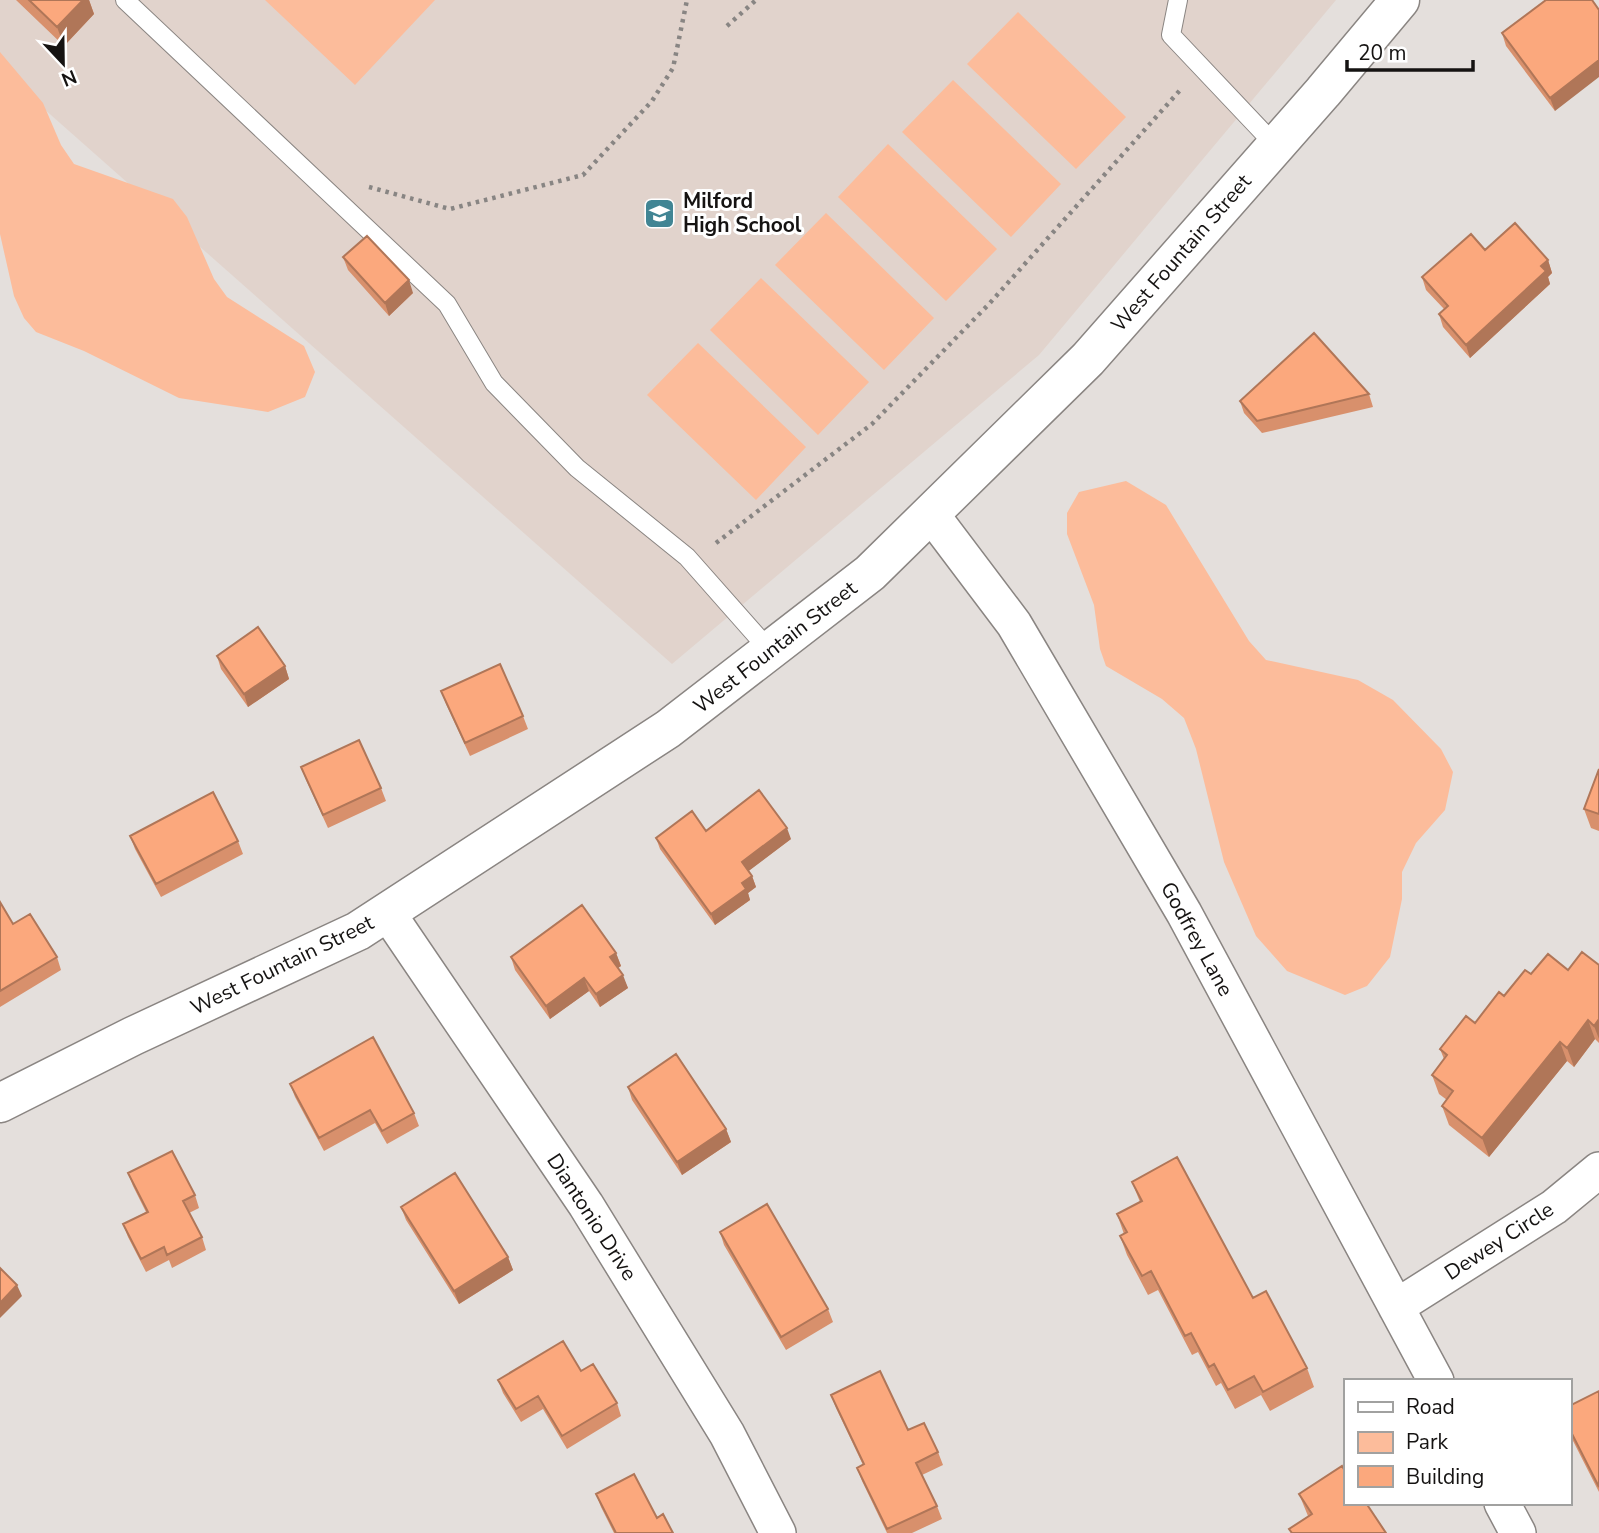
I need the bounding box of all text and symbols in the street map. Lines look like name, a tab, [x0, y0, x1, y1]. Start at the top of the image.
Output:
north arrow	[28, 28, 98, 98]
scale bar	[1347, 28, 1473, 72]
text: 20 m	[1358, 39, 1407, 67]
text: N	[58, 63, 80, 93]
street label: West Fountain Street	[1105, 168, 1258, 338]
place label: Milford High School	[683, 187, 802, 239]
school or university icon: Milford High School	[643, 196, 677, 230]
street label: West Fountain Street	[687, 574, 863, 720]
street label: Godfrey Lane	[1154, 877, 1240, 1001]
street label: West Fountain Street	[186, 908, 379, 1021]
street label: Diantonio Drive	[540, 1148, 644, 1286]
street label: Dewey Circle	[1439, 1195, 1559, 1287]
legend	[1344, 1379, 1571, 1505]
text: Road	[1406, 1393, 1455, 1421]
text: Park	[1406, 1428, 1448, 1456]
text: Building	[1406, 1463, 1484, 1491]

